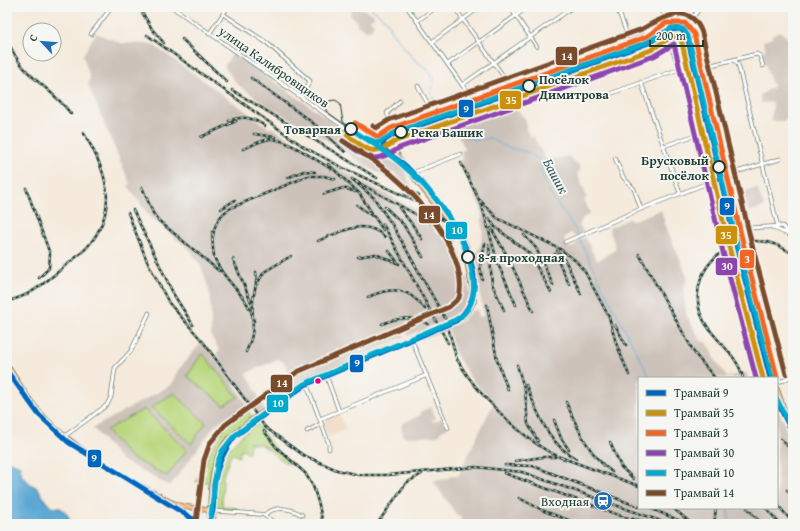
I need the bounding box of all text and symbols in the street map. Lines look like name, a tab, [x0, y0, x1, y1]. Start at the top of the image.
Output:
street label: улица Калибровщиков	[214, 21, 333, 112]
north arrow	[22, 22, 62, 62]
scale bar	[650, 22, 703, 48]
text: 200 m	[656, 27, 686, 44]
text: С	[24, 31, 42, 44]
line badge: 14	[555, 46, 578, 66]
text: 14	[561, 48, 573, 64]
place label: Посёлок Димитрова	[538, 70, 609, 104]
marker: Посёлок Димитрова	[522, 79, 536, 93]
line badge: 35	[499, 90, 522, 110]
text: 35	[505, 92, 517, 108]
line badge: 9	[458, 99, 474, 118]
text: 9	[463, 101, 469, 117]
place label: Товарная	[284, 120, 341, 139]
marker: Товарная	[344, 122, 358, 136]
place label: Река Башик	[411, 123, 483, 142]
marker: Река Башик	[394, 125, 408, 139]
place label: Брусковый посёлок	[641, 151, 710, 185]
water label: Башик	[538, 155, 574, 197]
marker: Брусковый посёлок	[712, 160, 726, 174]
line badge: 9	[719, 197, 735, 216]
text: 9	[724, 198, 730, 214]
line badge: 14	[418, 205, 441, 224]
text: 14	[423, 207, 435, 223]
line badge: 10	[445, 221, 468, 240]
text: 10	[451, 222, 463, 238]
line badge: 35	[715, 225, 738, 245]
text: 35	[720, 227, 732, 243]
place label: 8-я проходная	[478, 248, 565, 267]
line badge: 3	[739, 249, 755, 269]
marker: 8-я проходная	[461, 250, 475, 264]
text: 3	[744, 251, 750, 267]
line badge: 30	[715, 257, 738, 276]
text: 30	[721, 258, 733, 274]
line badge: 9	[349, 354, 364, 373]
text: 9	[354, 355, 360, 371]
line badge: 14	[270, 374, 293, 393]
text: 14	[276, 375, 288, 391]
unlabelled marker	[313, 376, 323, 386]
legend	[638, 377, 778, 509]
text: Трамвай 9	[674, 384, 729, 401]
line badge: 10	[266, 394, 289, 413]
text: 10	[272, 395, 284, 411]
text: Трамвай 35	[674, 404, 735, 421]
text: Трамвай 3	[674, 424, 729, 441]
text: Трамвай 30	[674, 444, 735, 461]
line badge: 9	[87, 449, 102, 468]
text: 9	[91, 450, 97, 466]
text: Трамвай 10	[674, 464, 735, 481]
text: Трамвай 14	[674, 484, 735, 501]
station icon: Входная	[592, 490, 614, 512]
place label: Входная	[541, 492, 589, 511]

